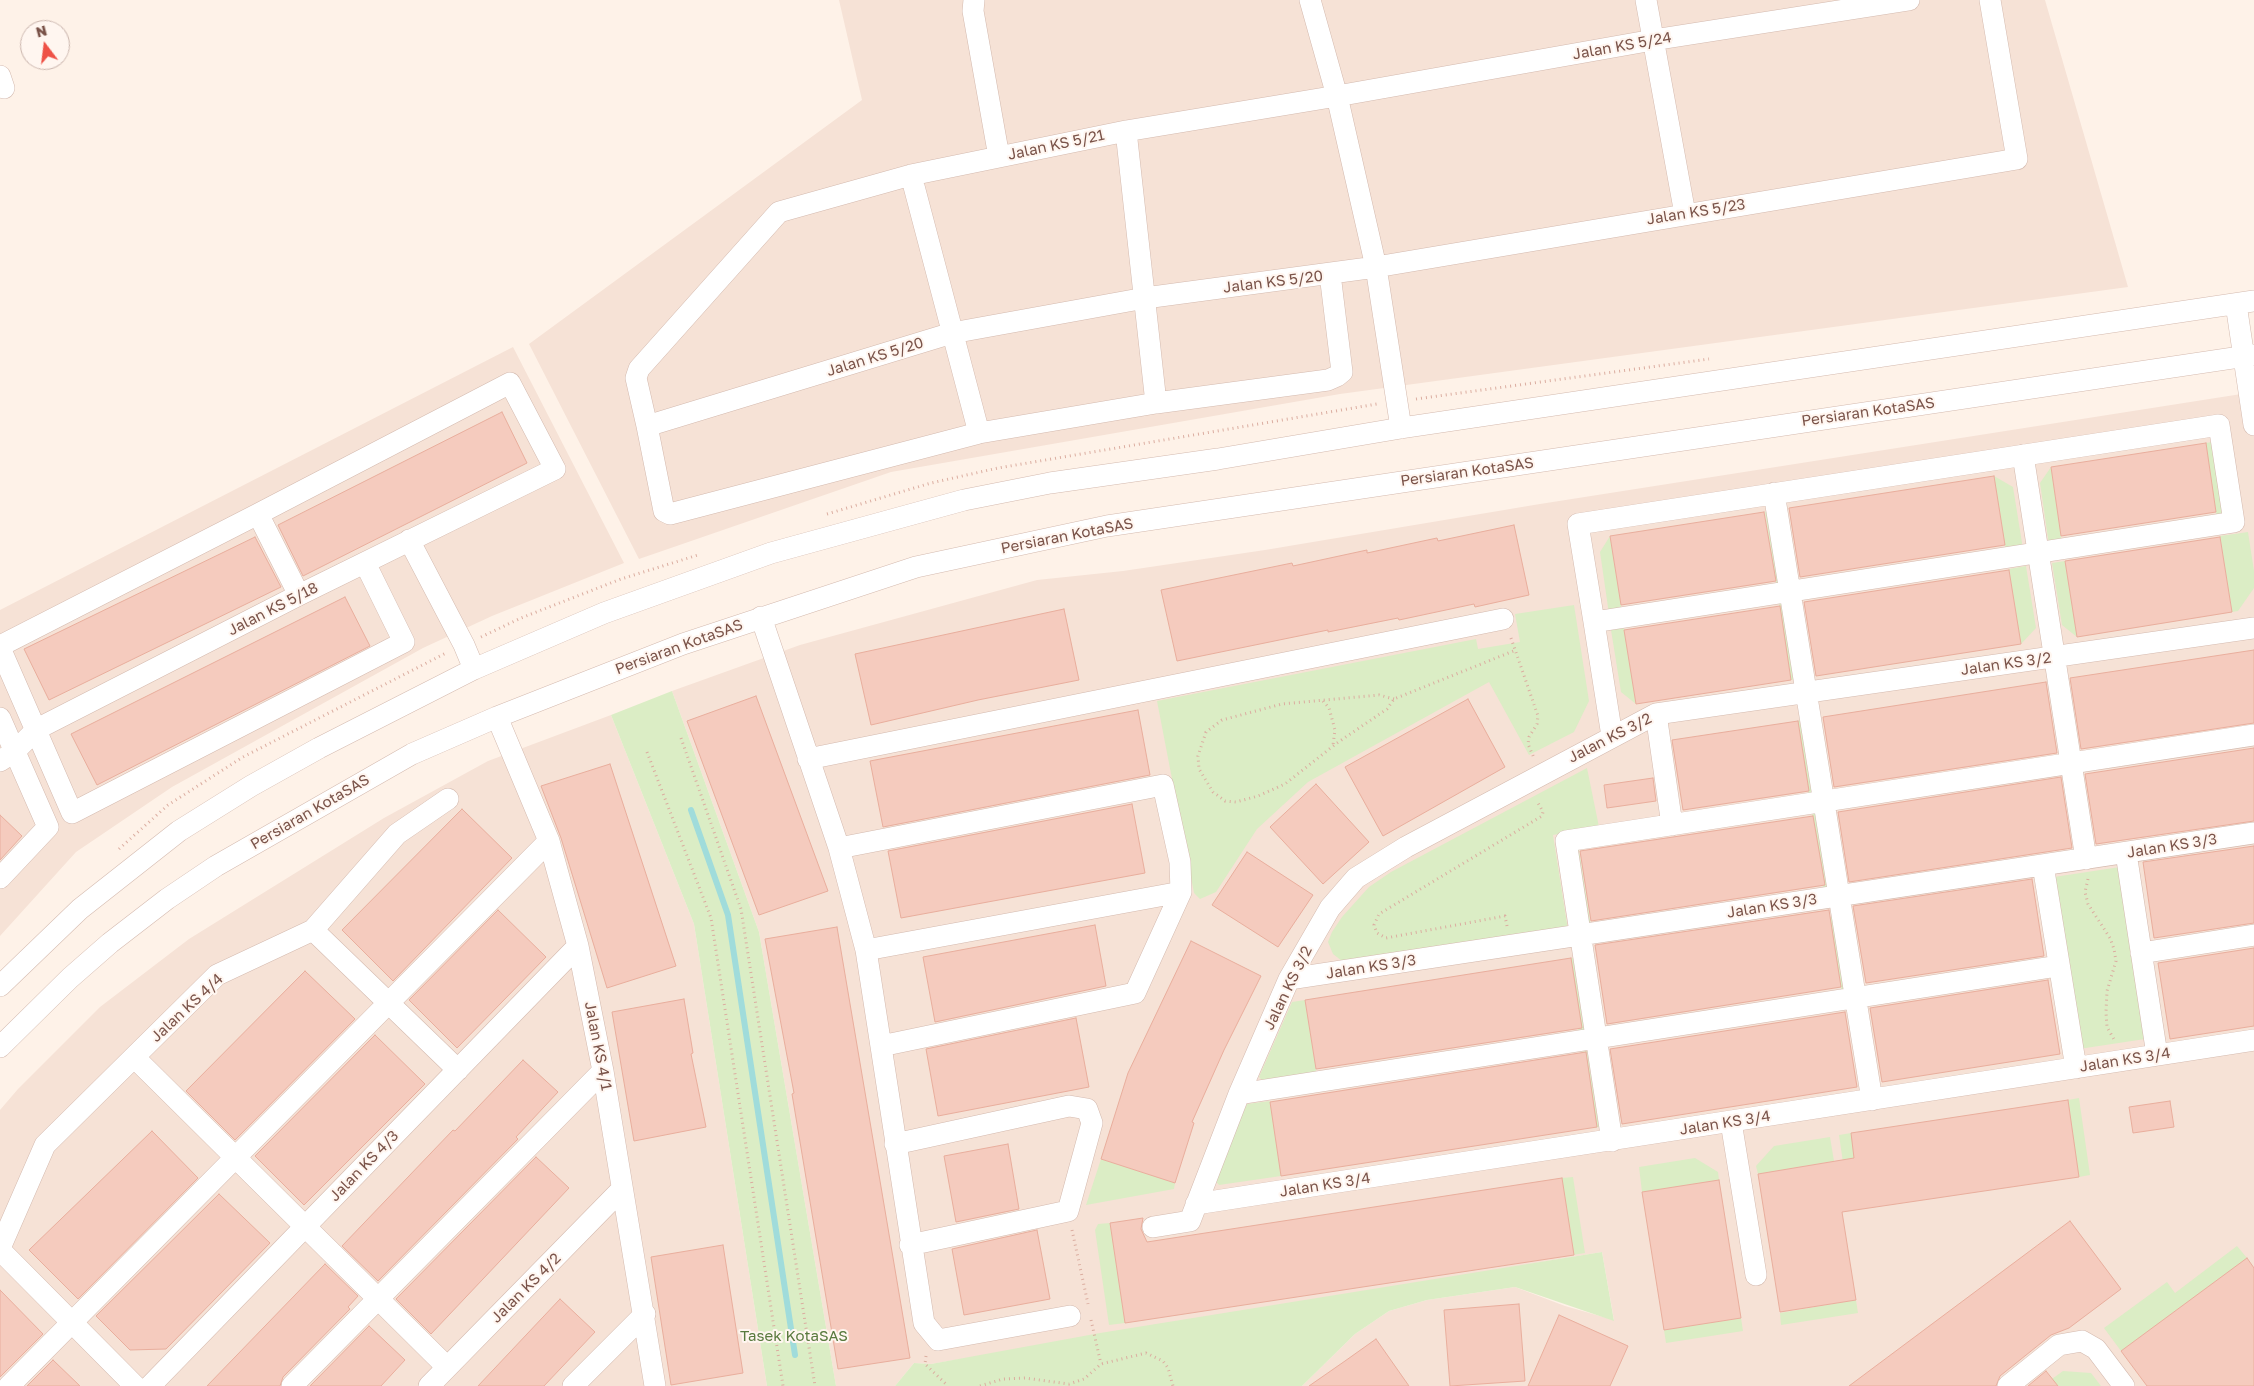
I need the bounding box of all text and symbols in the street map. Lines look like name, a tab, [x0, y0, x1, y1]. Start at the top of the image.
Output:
north arrow	[20, 20, 70, 70]
text: N	[34, 21, 49, 41]
street label: Jalan KS 5/24	[1571, 28, 1673, 64]
street label: Jalan KS 5/21	[1006, 126, 1106, 164]
street label: Jalan KS 5/23	[1645, 195, 1747, 229]
street label: Jalan KS 5/20	[1222, 267, 1324, 297]
street label: Jalan KS 5/20	[824, 334, 926, 380]
street label: Persiaran KotaSAS	[1800, 394, 1936, 430]
street label: Persiaran KotaSAS	[1399, 454, 1535, 490]
street label: Persiaran KotaSAS	[999, 514, 1135, 558]
street label: Jalan KS 5/18	[225, 579, 321, 639]
street label: Persiaran KotaSAS	[613, 616, 745, 678]
street label: Jalan KS 3/2	[1960, 649, 2052, 679]
street label: Jalan KS 3/2	[1565, 709, 1655, 767]
street label: Persiaran KotaSAS	[247, 771, 373, 853]
street label: Jalan KS 3/3	[2126, 830, 2218, 862]
street label: Jalan KS 3/3	[1726, 890, 1818, 922]
street label: Jalan KS 3/2	[1260, 943, 1316, 1033]
street label: Jalan KS 3/3	[1325, 951, 1417, 983]
street label: Jalan KS 4/4	[147, 970, 227, 1046]
street label: Jalan KS 4/1	[581, 1000, 615, 1092]
street label: Jalan KS 3/4	[2078, 1044, 2172, 1076]
street label: Jalan KS 3/4	[1678, 1107, 1772, 1139]
street label: Jalan KS 4/3	[326, 1127, 402, 1205]
street label: Jalan KS 3/4	[1278, 1169, 1372, 1201]
street label: Jalan KS 4/2	[487, 1249, 565, 1327]
park label: Tasek KotaSAS	[740, 1327, 848, 1345]

